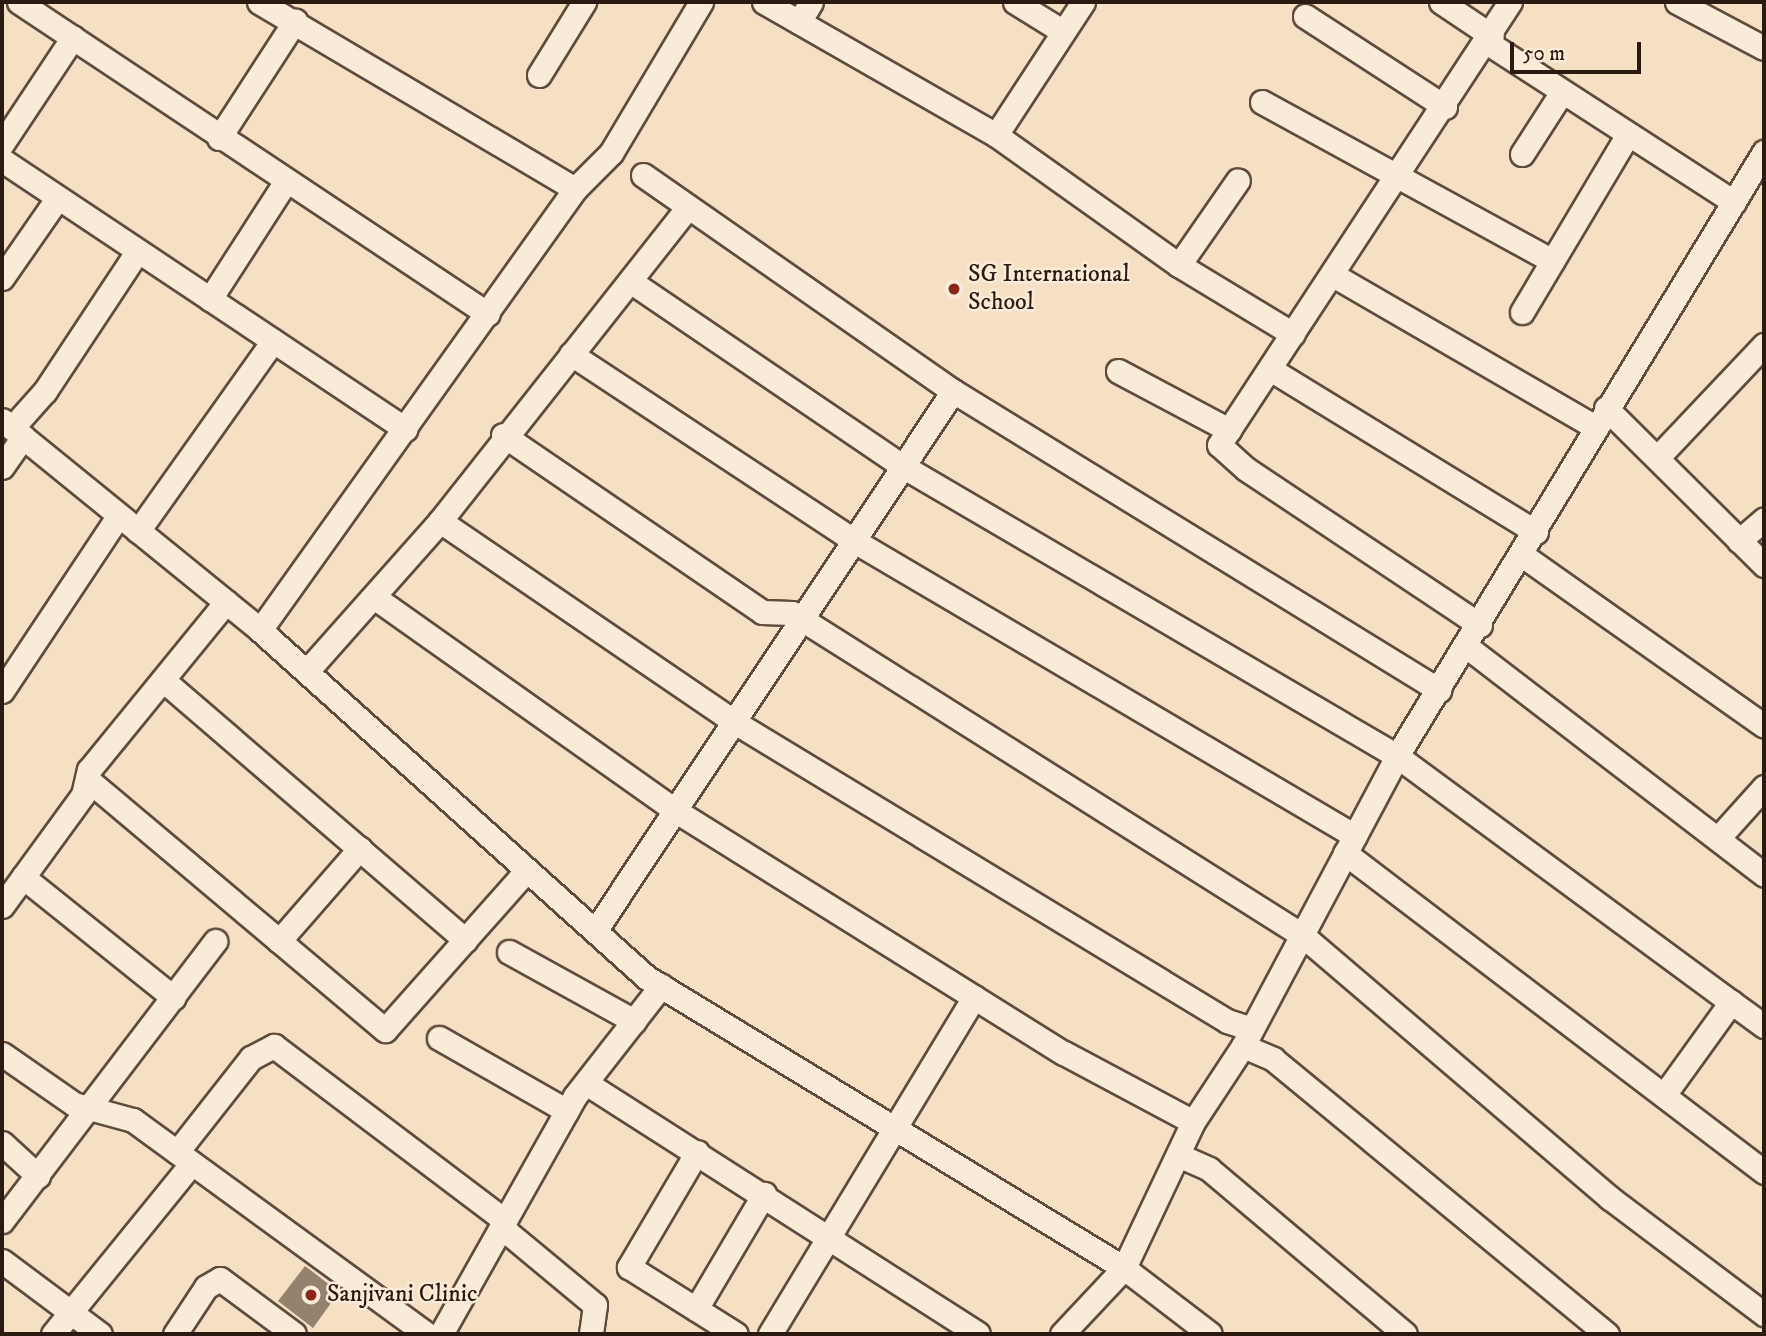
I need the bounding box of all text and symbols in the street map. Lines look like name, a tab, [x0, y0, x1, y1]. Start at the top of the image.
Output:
scale bar	[1514, 28, 1645, 72]
text: 50 m	[1523, 41, 1565, 67]
place label: SG International School	[968, 261, 1130, 317]
marker: SG International School	[946, 281, 962, 297]
place label: Sanjivani Clinic	[327, 1281, 477, 1309]
marker: Sanjivani Clinic	[301, 1285, 321, 1305]

